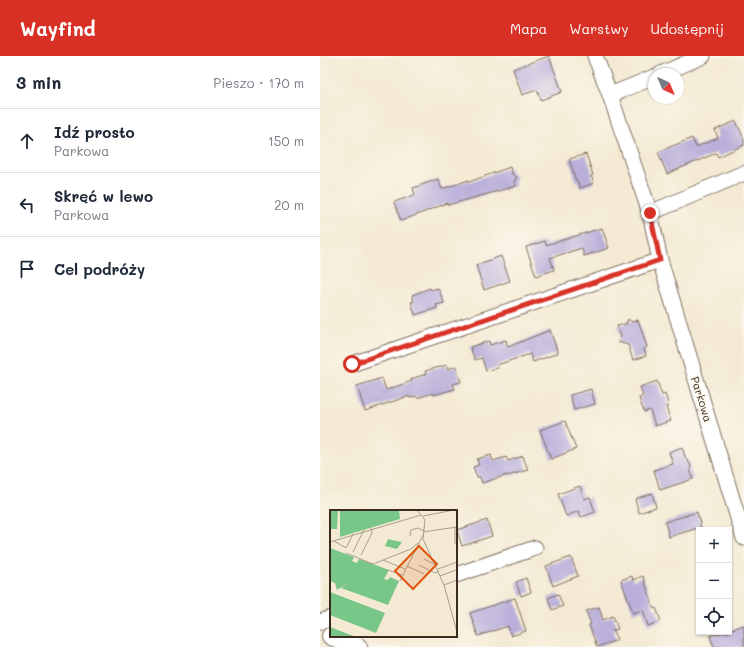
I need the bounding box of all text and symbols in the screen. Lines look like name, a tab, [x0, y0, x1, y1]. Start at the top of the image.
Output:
text: Wayfind	[20, 16, 96, 41]
text: Mapa	[510, 19, 547, 38]
text: Warstwy	[569, 19, 628, 38]
text: Udostępnij	[650, 19, 724, 38]
north arrow	[648, 68, 684, 104]
text: 3 min	[16, 71, 61, 93]
text: Pieszo · 170 m	[213, 74, 304, 91]
text: Idź prosto	[54, 122, 135, 142]
icon: ahead	[16, 130, 38, 152]
text: 150 m	[268, 132, 304, 149]
text: Parkowa	[54, 142, 109, 159]
text: Skręć w lewo	[54, 186, 153, 206]
icon: left	[16, 194, 38, 216]
text: 20 m	[274, 196, 304, 213]
route end	[641, 204, 659, 222]
text: Parkowa	[54, 206, 109, 223]
icon: arrive	[16, 258, 38, 280]
text: Cel podróży	[54, 259, 145, 279]
route start	[343, 355, 361, 373]
street label: Parkowa	[688, 374, 716, 424]
inset map	[330, 510, 457, 637]
map controls	[696, 527, 732, 635]
button: +	[696, 527, 732, 563]
button: −	[696, 563, 732, 599]
button: locate	[696, 599, 732, 635]

